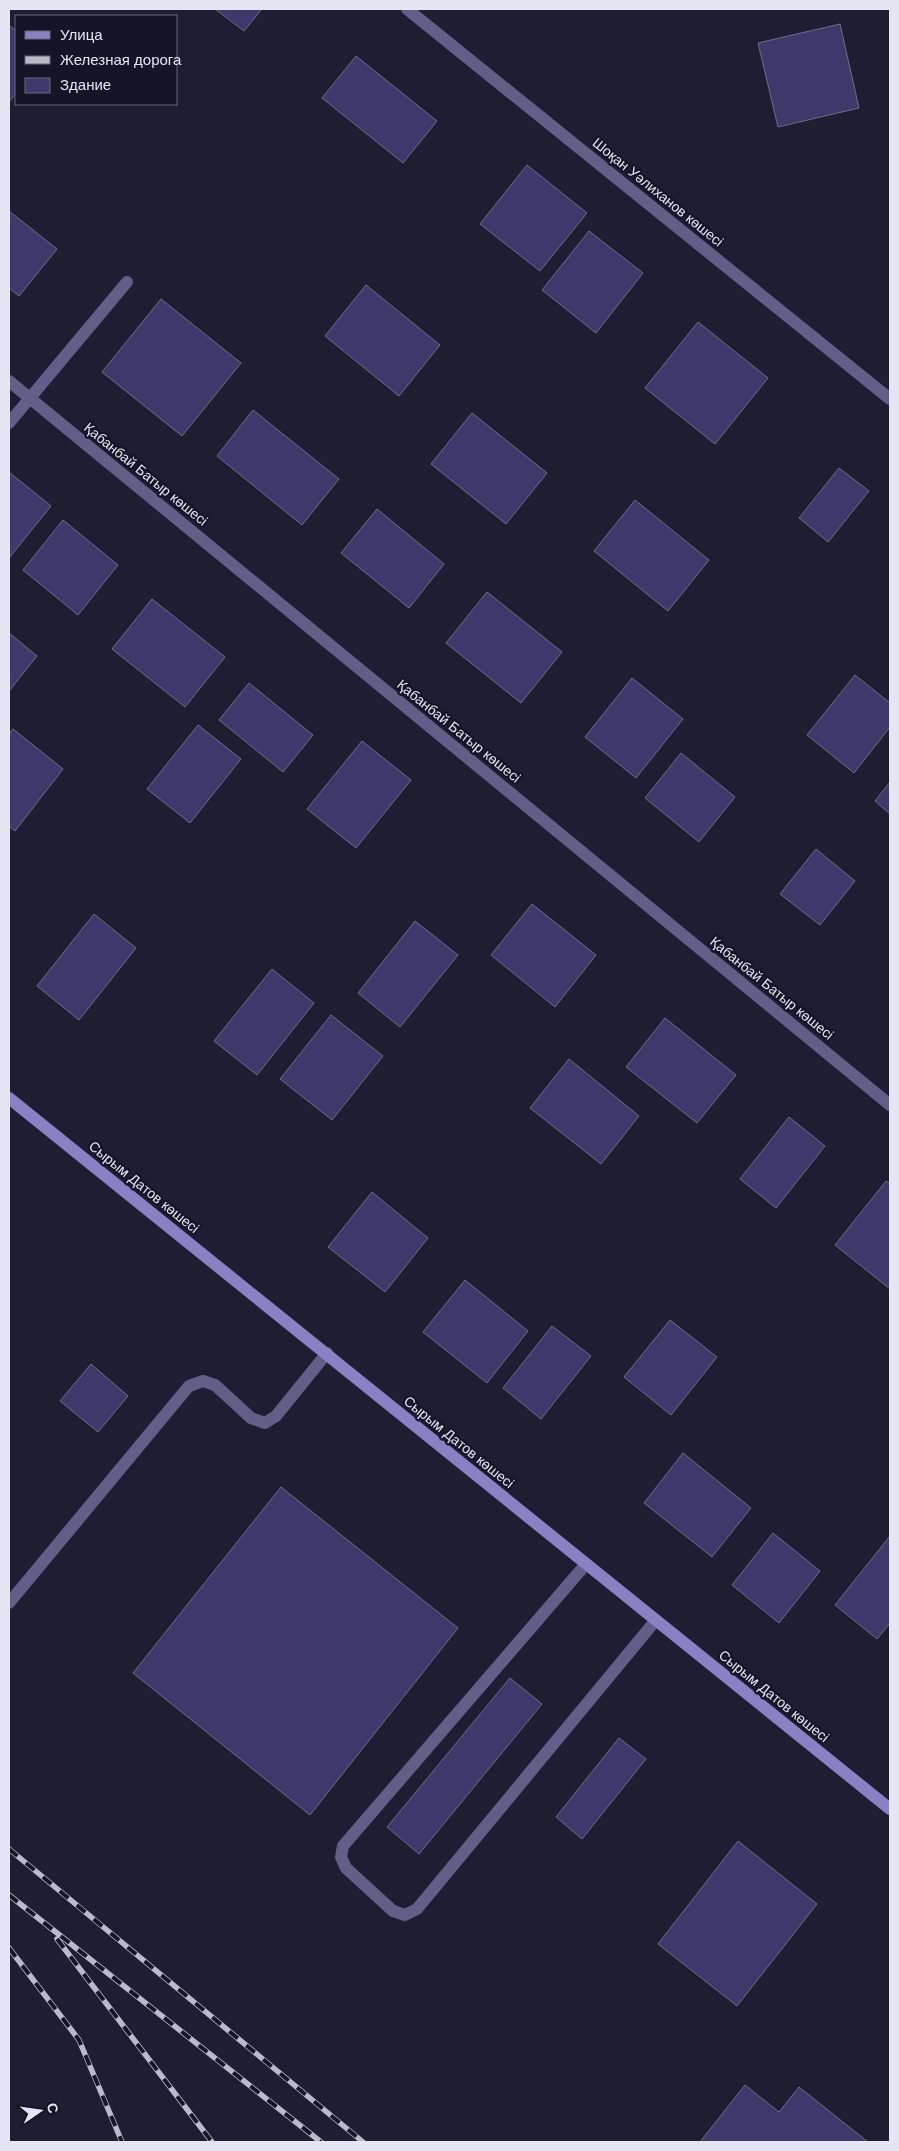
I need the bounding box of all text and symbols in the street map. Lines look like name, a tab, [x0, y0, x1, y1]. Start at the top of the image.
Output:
legend	[15, 15, 178, 105]
text: Улица	[60, 26, 103, 43]
text: Железная дорога	[60, 51, 182, 68]
text: Здание	[60, 76, 111, 93]
street label: Шоқан Уәлиханов көшесі	[589, 134, 727, 250]
street label: Қабанбай Батыр көшесі	[81, 419, 211, 529]
street label: Қабанбай Батыр көшесі	[394, 676, 524, 786]
street label: Қабанбай Батыр көшесі	[707, 933, 837, 1043]
street label: Сырым Датов көшесі	[86, 1138, 202, 1236]
street label: Сырым Датов көшесі	[401, 1393, 517, 1491]
street label: Сырым Датов көшесі	[716, 1647, 832, 1745]
north arrow	[15, 2086, 65, 2136]
text: С	[44, 2101, 62, 2115]

